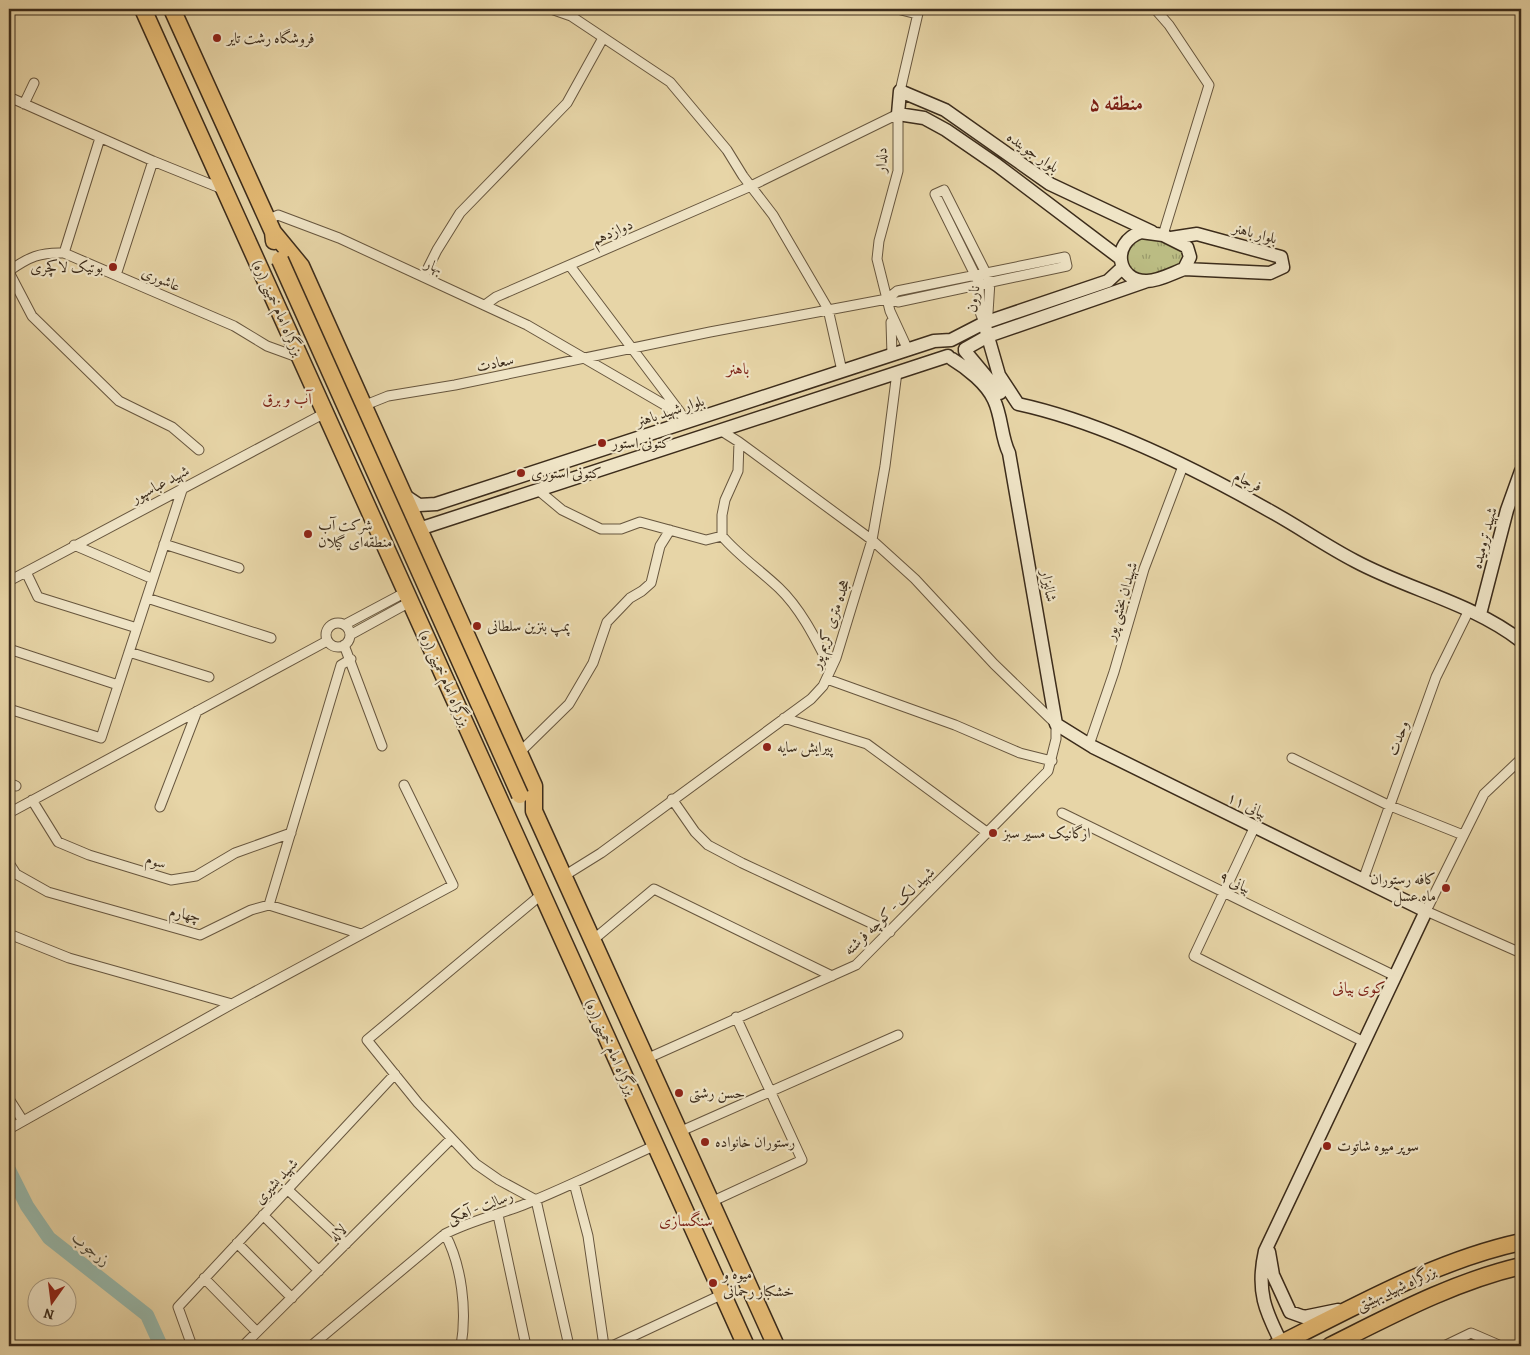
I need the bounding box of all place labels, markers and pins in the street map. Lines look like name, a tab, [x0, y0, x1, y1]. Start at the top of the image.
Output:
place label: فروشگاه رشت تاير	[225, 28, 314, 48]
marker: فروشگاه رشت تاير	[211, 32, 223, 44]
place label: بوتیک لاکچری	[30, 257, 103, 277]
marker: بوتیک لاکچری	[107, 261, 119, 273]
place label: کتونی استور	[610, 433, 671, 453]
marker: کتونی استور	[596, 437, 608, 449]
place label: کتونی استوری	[531, 463, 602, 483]
marker: کتونی استوری	[515, 467, 527, 479]
place label: شرکت آب منطقه‌ای گیلان	[318, 515, 392, 552]
marker: شرکت آب منطقه‌ای گیلان	[302, 528, 314, 540]
place label: پمپ بنزین سلطانی	[487, 616, 570, 637]
marker: پمپ بنزین سلطانی	[471, 620, 483, 632]
place label: پیرایش سایه	[777, 737, 834, 758]
marker: پیرایش سایه	[761, 741, 773, 753]
place label: ارگانیک مسیر سبز	[1001, 823, 1091, 843]
marker: ارگانیک مسیر سبز	[987, 827, 999, 839]
place label: کافه رستوران ماه عسل	[1370, 869, 1436, 907]
marker: کافه رستوران ماه عسل	[1440, 882, 1452, 894]
place label: حسن رشتی	[689, 1083, 745, 1104]
marker: حسن رشتی	[673, 1087, 685, 1099]
place label: رستوران خانواده	[715, 1132, 795, 1152]
marker: رستوران خانواده	[699, 1136, 711, 1148]
place label: سوپر میوه شاتوت	[1337, 1136, 1419, 1156]
marker: سوپر میوه شاتوت	[1321, 1140, 1333, 1152]
place label: میوه و خشکبار رحمانی	[721, 1264, 794, 1301]
marker: میوه و خشکبار رحمانی	[707, 1277, 719, 1289]

